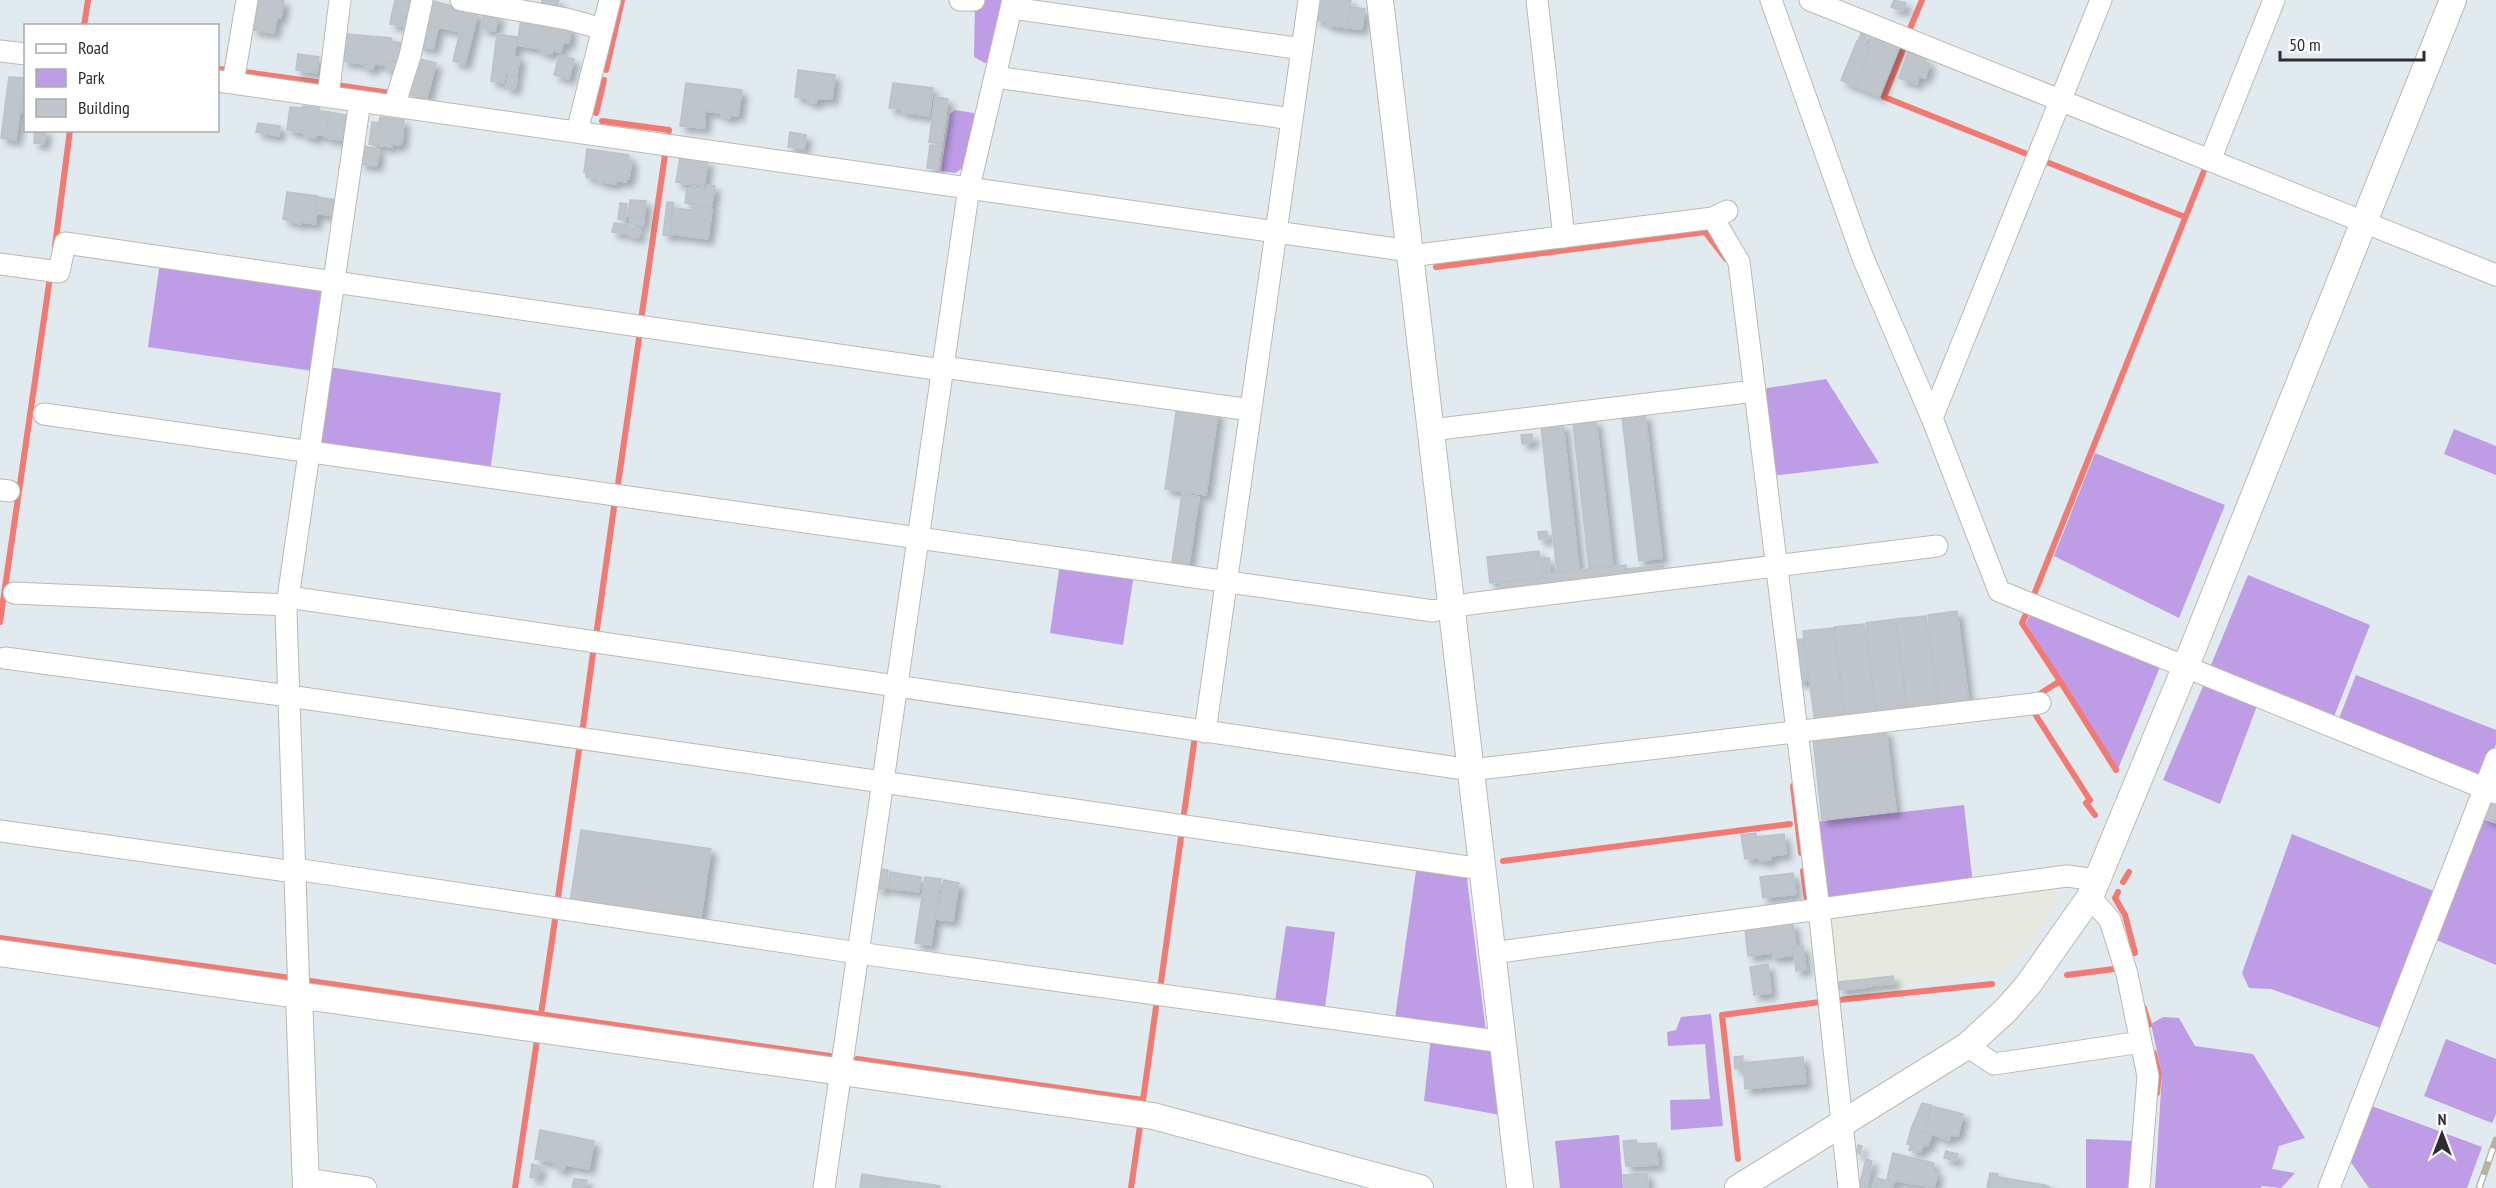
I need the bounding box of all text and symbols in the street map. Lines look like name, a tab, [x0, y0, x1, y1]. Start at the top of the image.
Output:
legend	[24, 24, 219, 132]
scale bar	[2280, 24, 2424, 62]
text: 50 m	[2289, 33, 2321, 56]
text: Road	[78, 36, 109, 59]
text: Park	[78, 66, 105, 89]
text: Building	[78, 96, 130, 119]
north arrow	[2412, 1104, 2472, 1164]
text: N	[2438, 1109, 2446, 1129]

